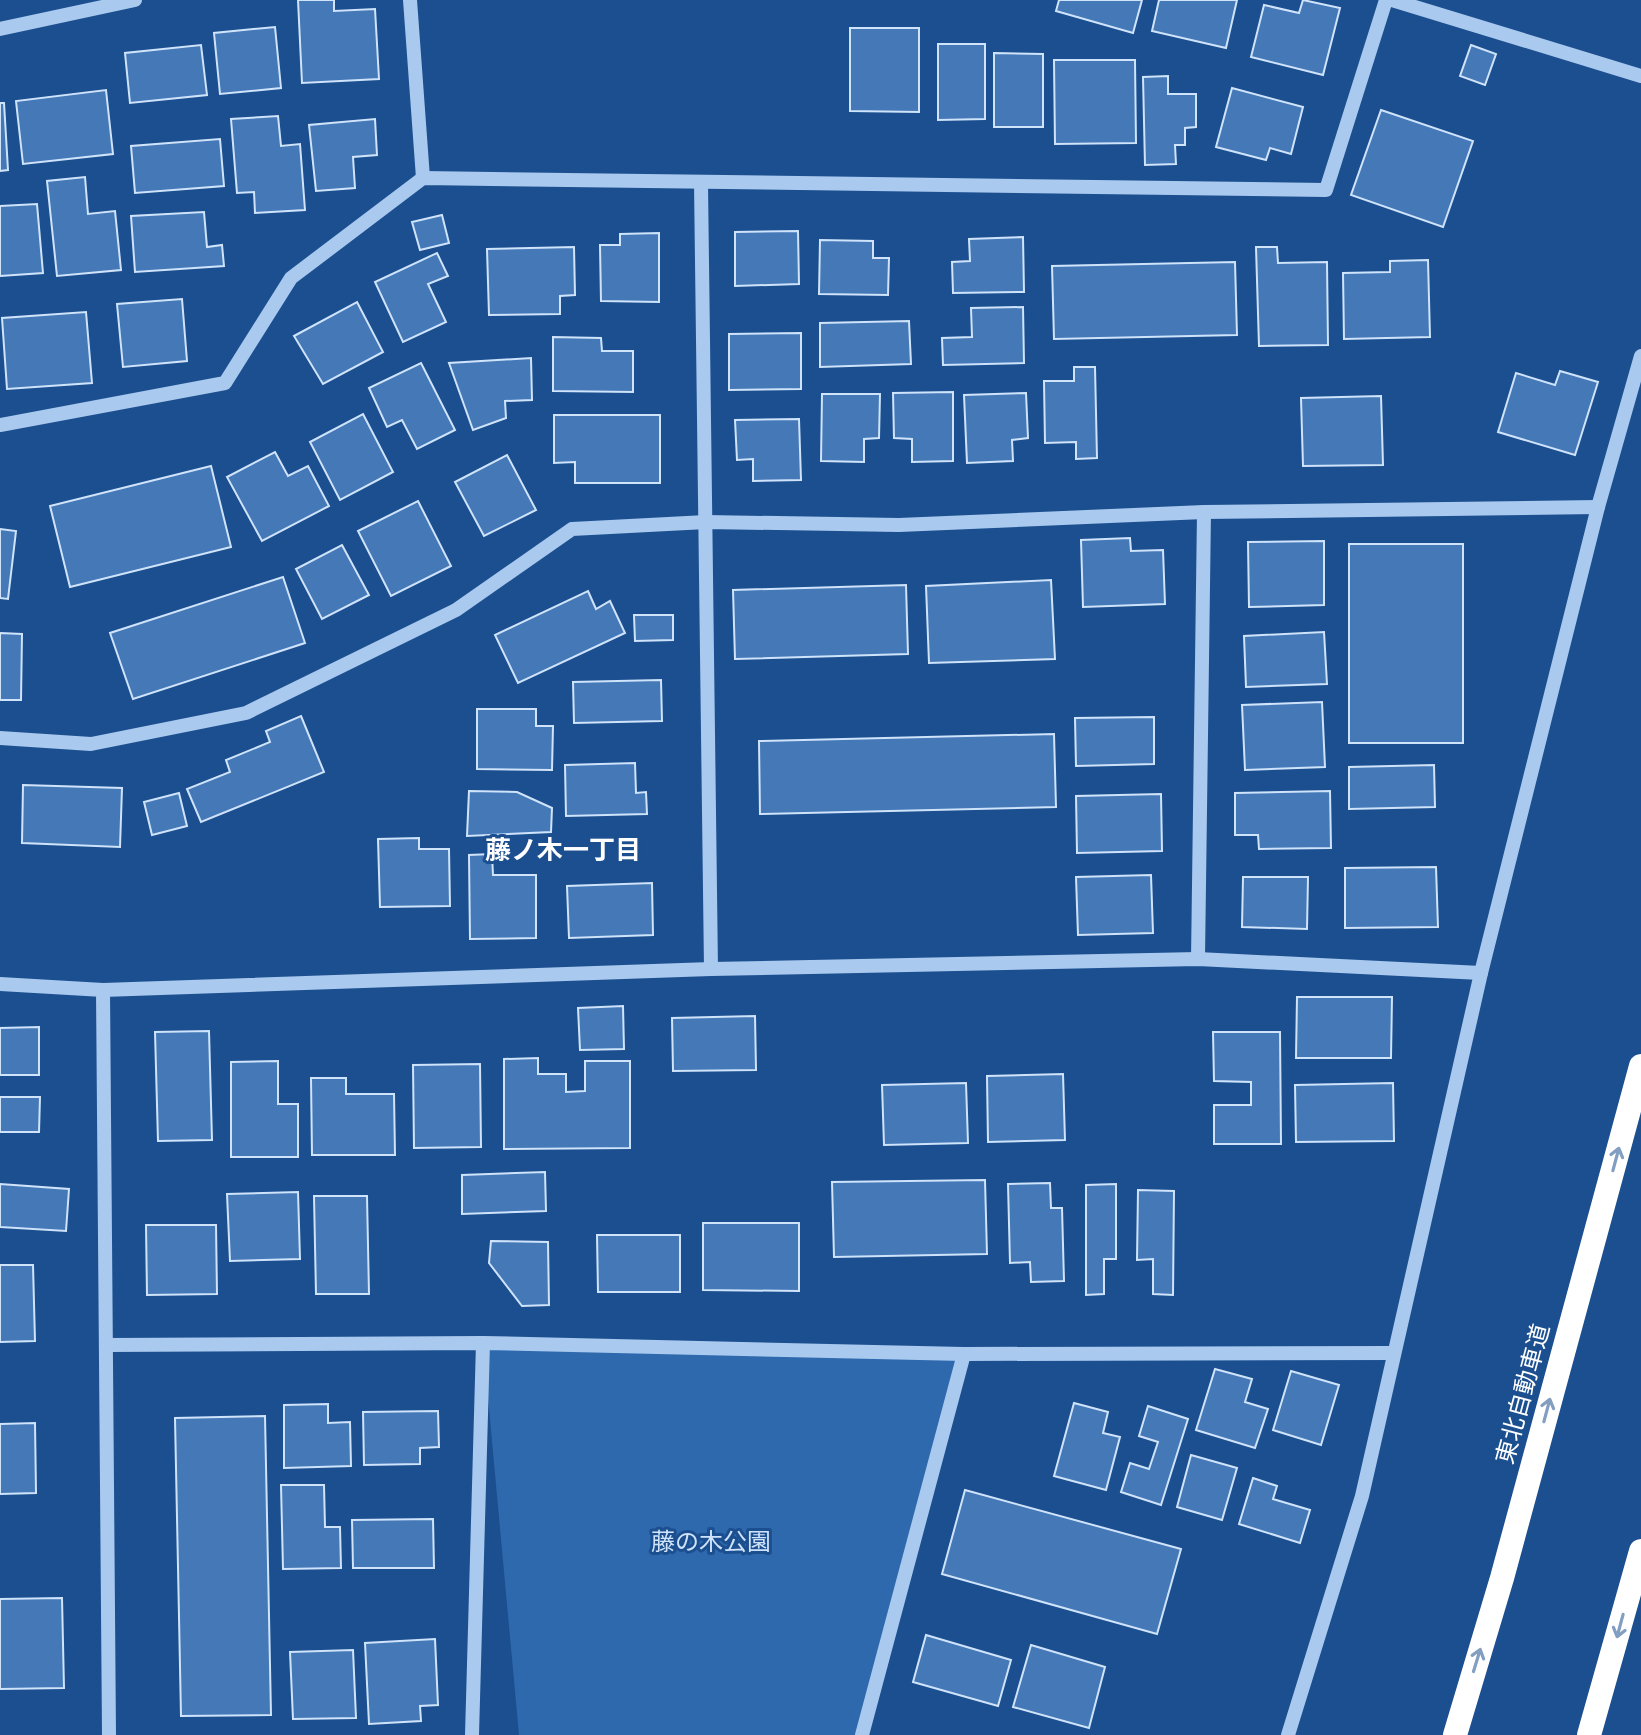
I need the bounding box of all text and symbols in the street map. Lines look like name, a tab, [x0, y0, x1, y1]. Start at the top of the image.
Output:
district label: 藤ノ木一丁目	[485, 833, 641, 868]
one-way arrow	[1609, 1147, 1624, 1173]
street label: 東北自動車道	[1489, 1320, 1557, 1468]
one-way arrow	[1541, 1397, 1556, 1423]
park label: 藤の木公園	[651, 1526, 771, 1558]
one-way arrow	[1612, 1613, 1627, 1639]
one-way arrow	[1470, 1648, 1485, 1674]

